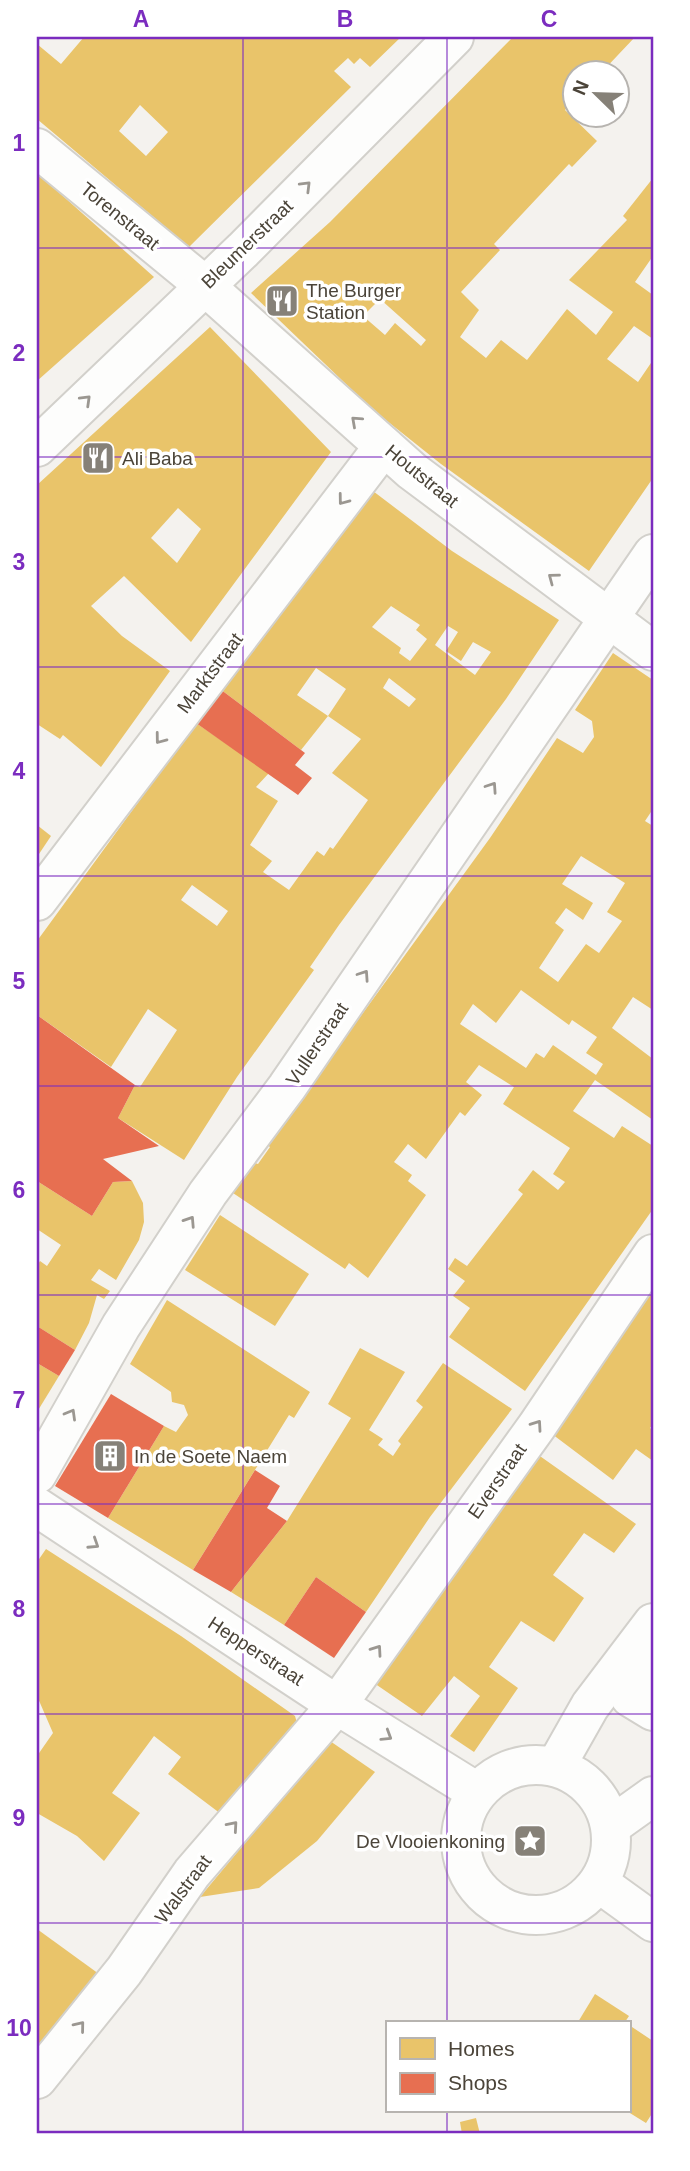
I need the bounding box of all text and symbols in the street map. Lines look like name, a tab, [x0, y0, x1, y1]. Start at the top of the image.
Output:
text: A	[133, 6, 149, 32]
text: B	[337, 6, 353, 32]
text: C	[541, 6, 557, 32]
north arrow	[560, 60, 630, 130]
text: N	[568, 77, 593, 98]
text: 1	[13, 130, 26, 156]
street label: Torenstraat	[76, 178, 164, 255]
one-way arrow	[298, 182, 311, 195]
street label: Bleumerstraat	[197, 195, 297, 293]
place label: The Burger Station	[306, 280, 402, 323]
restaurant icon: The Burger Station	[263, 282, 301, 320]
text: 2	[13, 340, 25, 366]
one-way arrow	[77, 395, 90, 408]
one-way arrow	[351, 416, 364, 429]
restaurant icon: Ali Baba	[79, 439, 117, 477]
street label: Houtstraat	[381, 440, 463, 512]
place label: Ali Baba	[122, 448, 193, 469]
one-way arrow	[338, 492, 351, 505]
text: 3	[13, 549, 25, 575]
one-way arrow	[548, 574, 560, 586]
street label: Marktstraat	[173, 628, 247, 717]
one-way arrow	[156, 731, 169, 744]
text: 4	[13, 758, 26, 784]
one-way arrow	[484, 782, 497, 795]
text: 5	[13, 968, 26, 994]
one-way arrow	[356, 970, 368, 983]
street label: Vullerstraat	[282, 998, 353, 1089]
text: 6	[13, 1177, 25, 1203]
one-way arrow	[181, 1215, 194, 1228]
text: 7	[13, 1387, 25, 1413]
one-way arrow	[63, 1409, 76, 1422]
one-way arrow	[529, 1419, 542, 1432]
building icon: In de Soete Naem	[91, 1437, 129, 1475]
street label: Everstraat	[464, 1439, 531, 1522]
place label: In de Soete Naem	[134, 1446, 287, 1467]
one-way arrow	[86, 1536, 99, 1549]
text: 8	[13, 1596, 26, 1622]
street label: Hepperstraat	[204, 1612, 308, 1690]
one-way arrow	[369, 1645, 381, 1658]
one-way arrow	[379, 1727, 392, 1740]
text: 9	[13, 1805, 25, 1831]
one-way arrow	[225, 1821, 237, 1834]
place icon: De Vlooienkoning	[511, 1822, 549, 1860]
place label: De Vlooienkoning	[356, 1831, 505, 1852]
street label: Walstraat	[151, 1850, 216, 1927]
text: 10	[6, 2015, 32, 2041]
legend	[386, 2021, 630, 2112]
one-way arrow	[71, 2022, 84, 2034]
text: Homes	[448, 2037, 515, 2060]
text: Shops	[448, 2071, 508, 2094]

